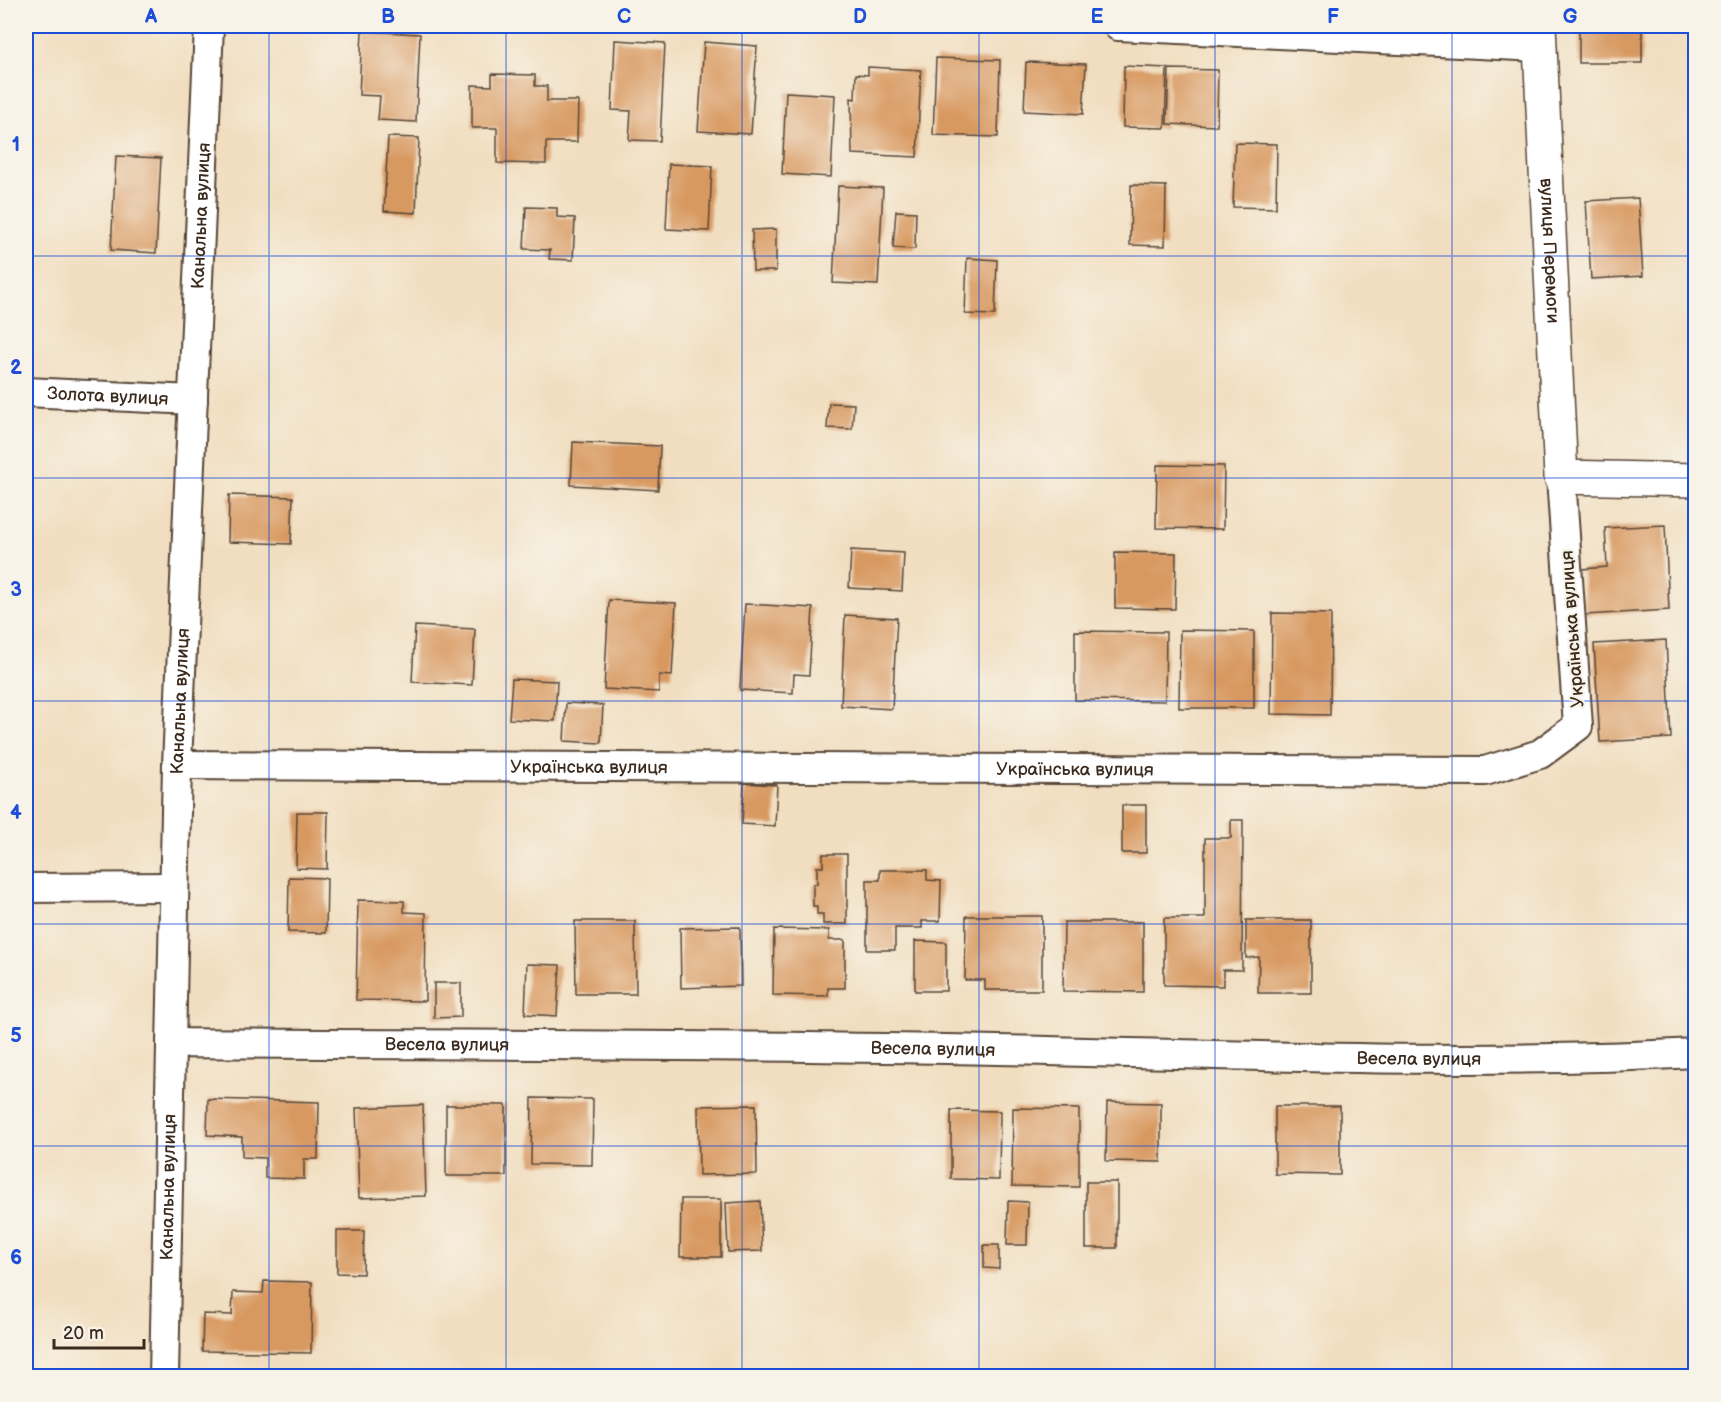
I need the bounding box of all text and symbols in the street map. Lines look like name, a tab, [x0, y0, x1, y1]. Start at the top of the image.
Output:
text: A	[144, 5, 158, 29]
text: B	[381, 5, 395, 29]
text: C	[617, 5, 631, 29]
text: D	[853, 5, 867, 29]
text: E	[1091, 5, 1104, 29]
text: F	[1327, 5, 1339, 29]
text: G	[1563, 5, 1578, 29]
text: 1	[12, 133, 20, 157]
street label: Канальна вулиця	[188, 142, 215, 289]
street label: вулиця Перемоги	[1535, 178, 1563, 324]
text: 2	[10, 356, 22, 380]
street label: Золота вулиця	[47, 383, 169, 410]
street label: Українська вулиця	[1557, 550, 1588, 708]
text: 3	[10, 578, 22, 602]
street label: Канальна вулиця	[167, 628, 194, 775]
street label: Українська вулиця	[510, 757, 668, 778]
street label: Українська вулиця	[996, 759, 1154, 780]
text: 4	[10, 801, 22, 825]
text: 5	[10, 1024, 22, 1048]
street label: Весела вулиця	[385, 1034, 509, 1056]
street label: Весела вулиця	[870, 1038, 996, 1061]
street label: Весела вулиця	[1356, 1048, 1481, 1070]
street label: Канальна вулиця	[156, 1114, 181, 1261]
text: 6	[10, 1246, 22, 1270]
scale bar	[54, 1312, 144, 1350]
text: 20 m	[63, 1323, 104, 1344]

